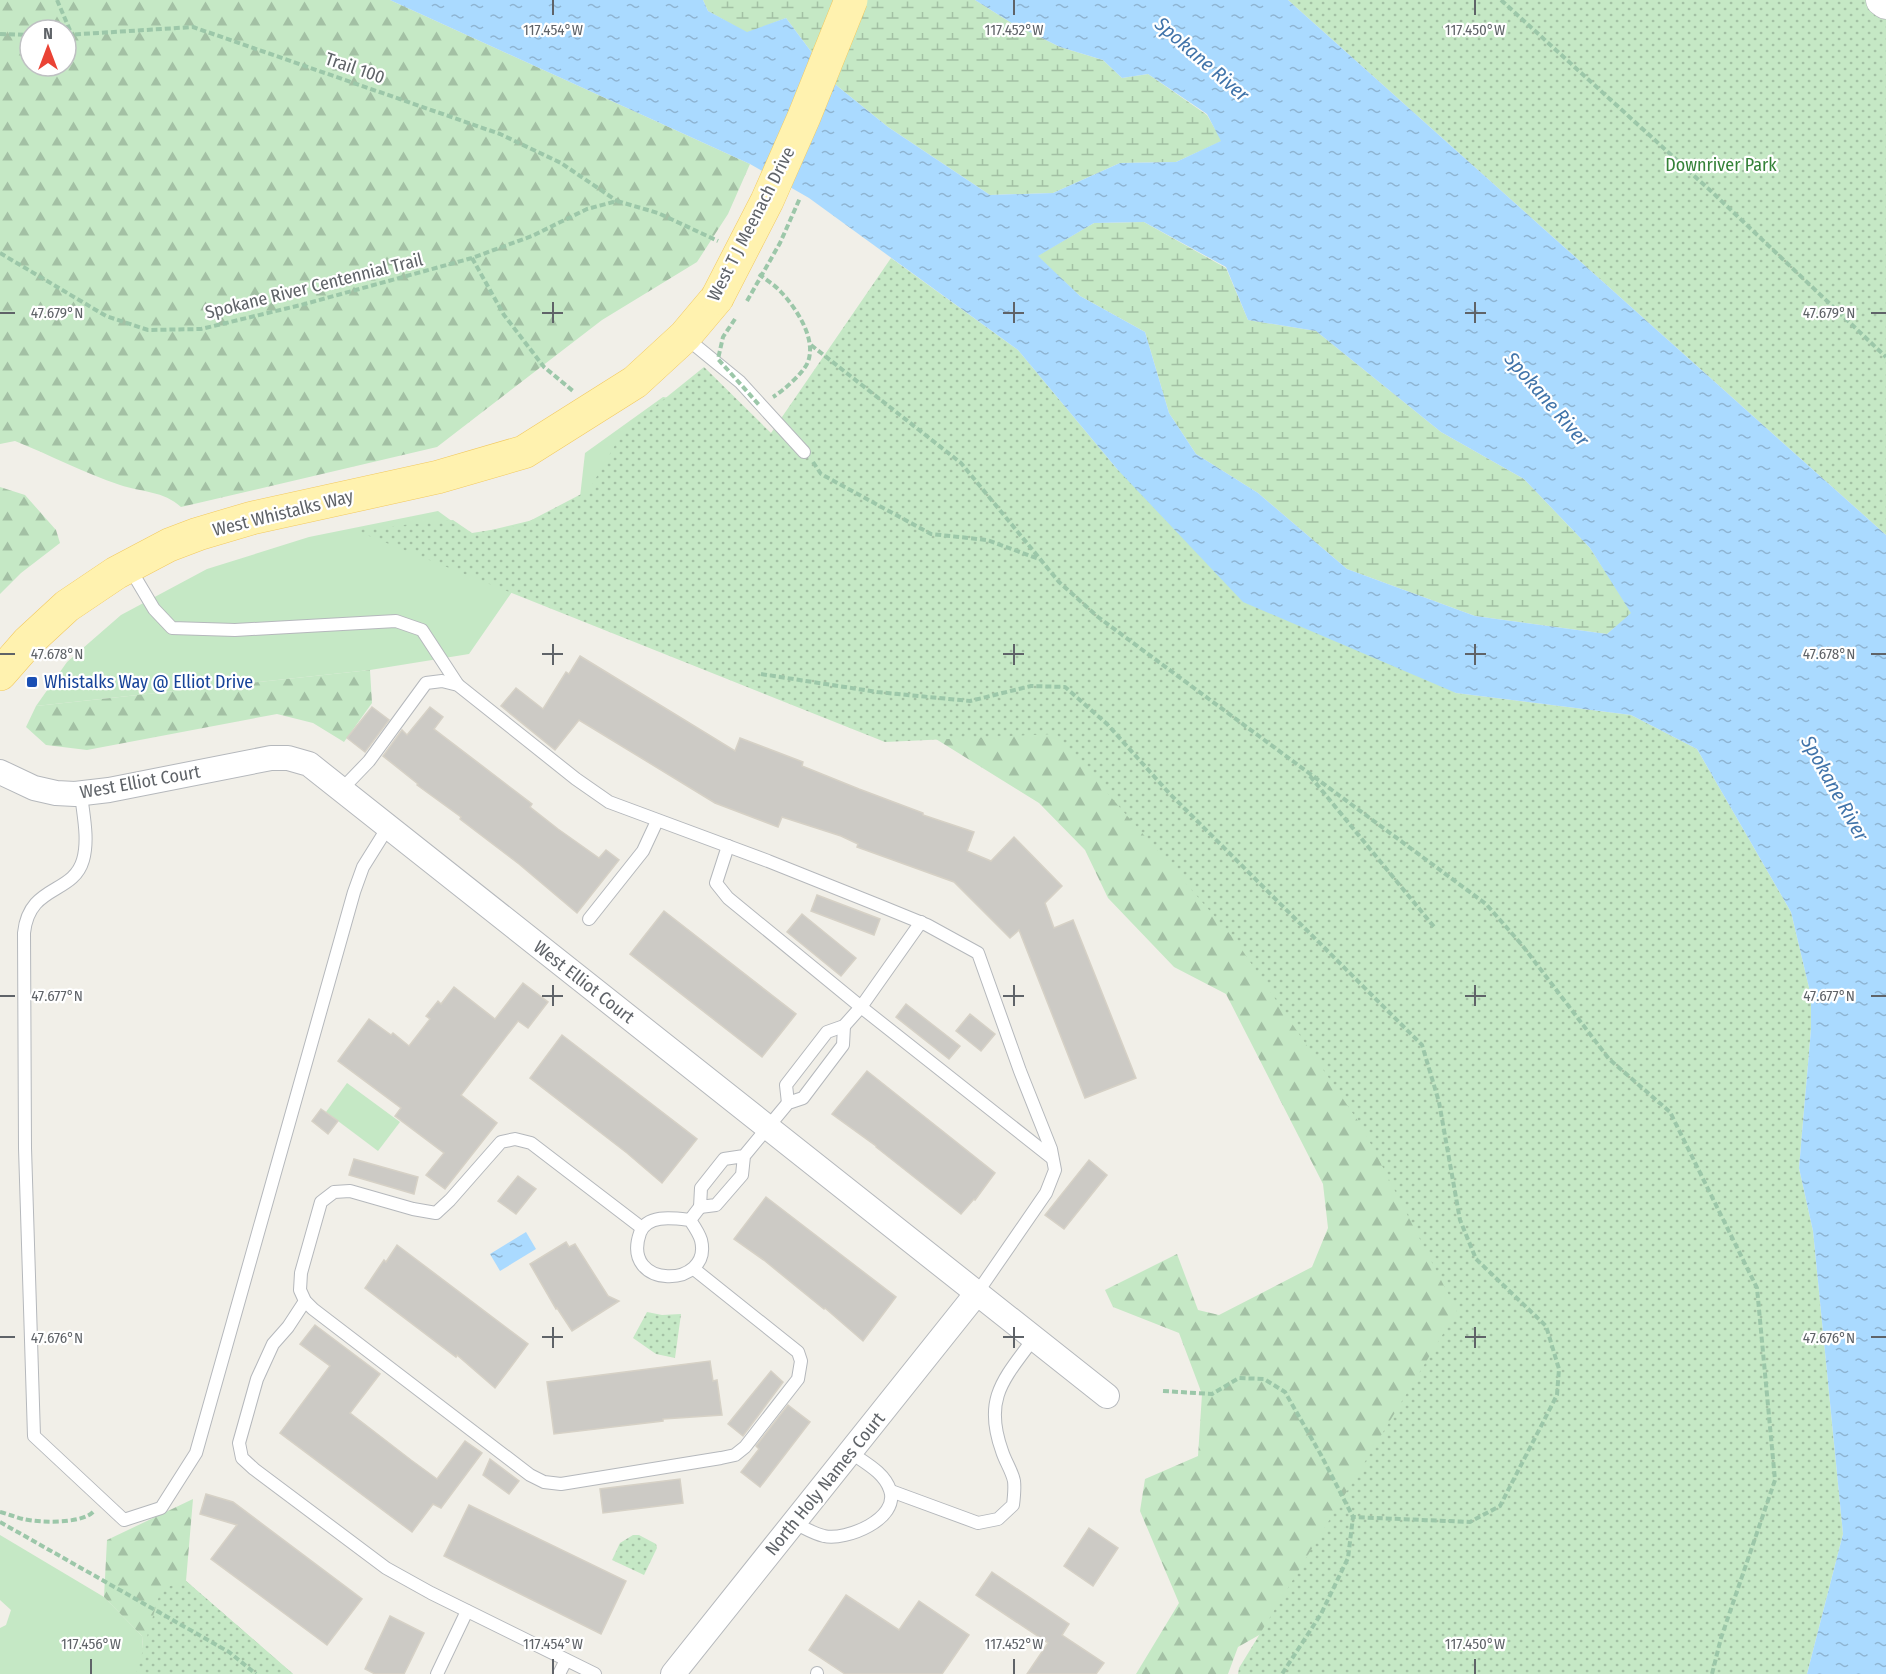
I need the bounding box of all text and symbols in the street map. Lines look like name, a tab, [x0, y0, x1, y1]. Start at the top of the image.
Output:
water label: Spokane River	[1149, 11, 1255, 107]
north arrow	[18, 18, 78, 78]
text: 117.454°W	[523, 21, 583, 39]
text: 117.452°W	[985, 21, 1043, 39]
text: 117.450°W	[1445, 21, 1505, 39]
text: N	[43, 24, 53, 43]
street label: Trail 100	[322, 48, 388, 88]
street label: West T J Meenach Drive	[703, 143, 799, 305]
park label: Downriver Park	[1665, 154, 1777, 176]
street label: Spokane River Centennial Trail	[203, 248, 425, 324]
text: 47.679°N	[31, 304, 83, 322]
text: 47.679°N	[1803, 304, 1855, 322]
water label: Spokane River	[1499, 346, 1595, 452]
street label: West Whistalks Way	[210, 485, 356, 541]
text: 47.678°N	[31, 645, 83, 663]
text: 47.678°N	[1803, 645, 1855, 663]
place label: Whistalks Way @ Elliot Drive	[44, 671, 253, 693]
marker: Whistalks Way @ Elliot Drive	[25, 675, 39, 689]
water label: Spokane River	[1796, 730, 1874, 846]
street label: West Elliot Court	[78, 761, 202, 803]
street label: West Elliot Court	[529, 936, 639, 1028]
text: 47.677°N	[31, 987, 83, 1005]
text: 47.677°N	[1803, 987, 1855, 1005]
text: 47.676°N	[31, 1329, 83, 1347]
text: 47.676°N	[1803, 1329, 1855, 1347]
street label: North Holy Names Court	[761, 1408, 890, 1560]
text: 117.456°W	[61, 1635, 121, 1653]
text: 117.454°W	[523, 1635, 583, 1653]
text: 117.452°W	[985, 1635, 1043, 1653]
text: 117.450°W	[1445, 1635, 1505, 1653]

